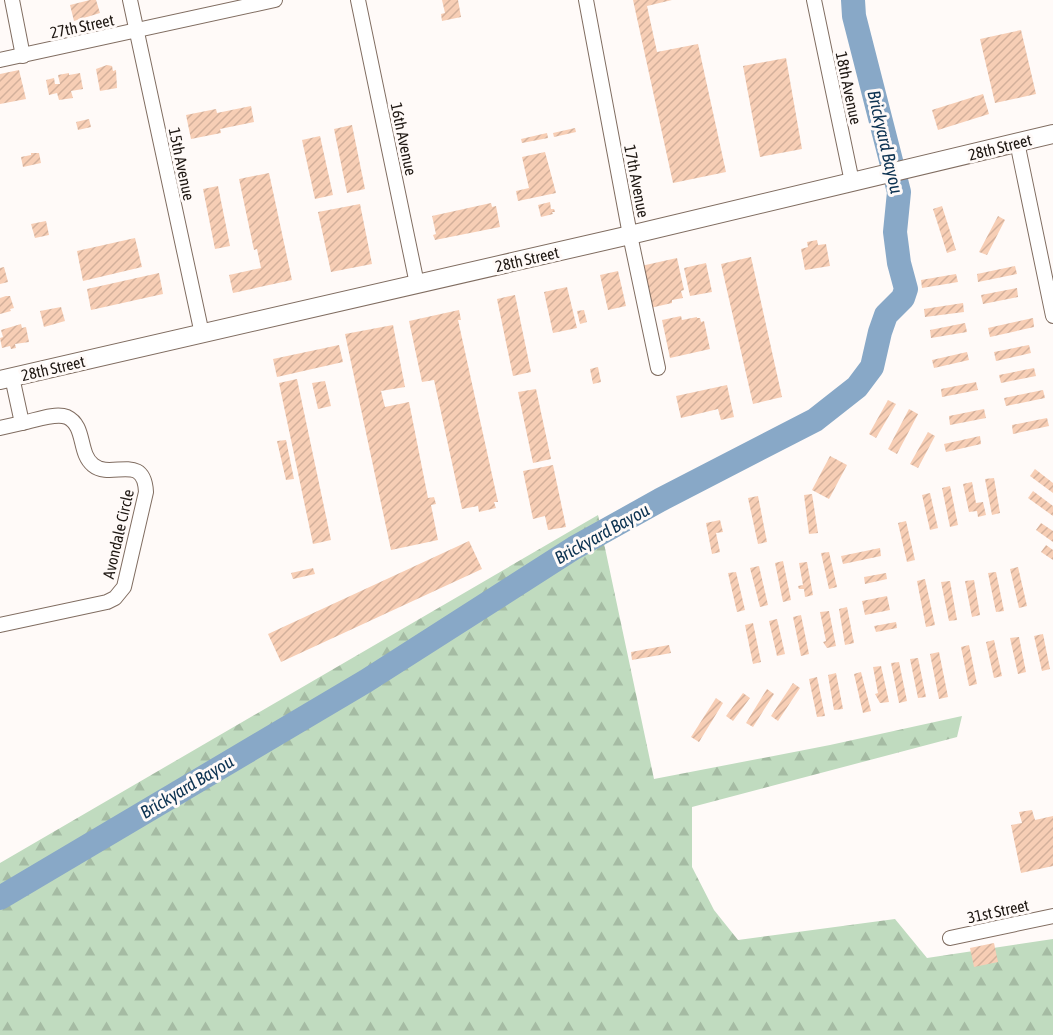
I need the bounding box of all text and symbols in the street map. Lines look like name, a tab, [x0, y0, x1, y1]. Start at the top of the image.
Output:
street label: 27th Street	[48, 10, 116, 42]
street label: 18th Avenue	[833, 50, 865, 126]
water label: Brickyard Bayou	[863, 88, 908, 196]
street label: 16th Avenue	[388, 101, 420, 177]
street label: 15th Avenue	[166, 126, 198, 202]
street label: 28th Street	[966, 130, 1034, 164]
street label: 17th Avenue	[621, 143, 653, 219]
street label: 28th Street	[493, 243, 561, 275]
street label: 28th Street	[19, 352, 87, 384]
street label: Avondale Circle	[99, 488, 137, 580]
water label: Brickyard Bayou	[551, 499, 653, 568]
water label: Brickyard Bayou	[136, 750, 238, 823]
street label: 31st Street	[966, 896, 1031, 926]

